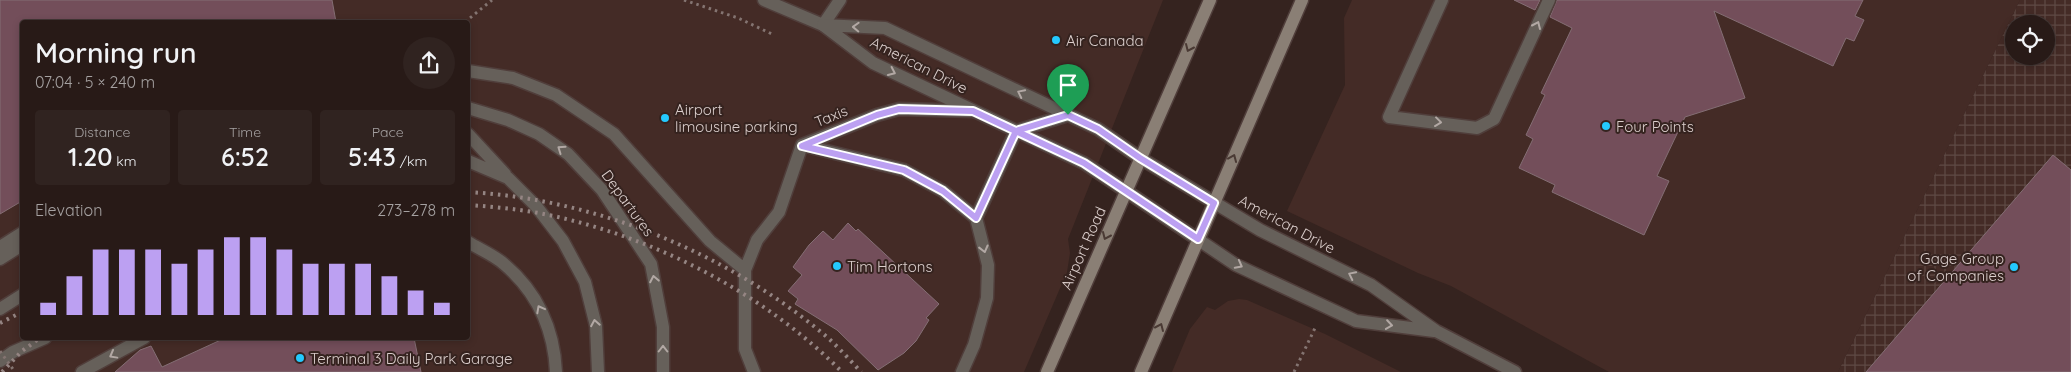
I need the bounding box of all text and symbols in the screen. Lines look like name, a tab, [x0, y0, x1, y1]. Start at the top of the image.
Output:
map controls	[2005, 15, 2055, 65]
button: locate	[2005, 15, 2055, 65]
one-way arrow	[852, 21, 860, 32]
one-way arrow	[1531, 21, 1542, 30]
place label: Air Canada	[1066, 31, 1144, 50]
street label: American Drive	[867, 32, 971, 98]
marker: Air Canada	[1050, 34, 1062, 46]
text: Morning run	[35, 35, 196, 70]
button: share	[403, 37, 455, 89]
one-way arrow	[1184, 43, 1195, 52]
pin	[1047, 64, 1089, 115]
one-way arrow	[887, 66, 896, 76]
icon: arrive	[1054, 71, 1082, 99]
text: 07:04 · 5 × 240 m	[35, 72, 155, 92]
one-way arrow	[1017, 89, 1026, 99]
place label: Airport limousine parking	[675, 100, 798, 136]
street label: Taxis	[812, 101, 850, 131]
marker: Airport limousine parking	[659, 112, 671, 124]
one-way arrow	[1433, 117, 1442, 127]
place label: Four Points	[1616, 117, 1694, 136]
marker: Four Points	[1600, 120, 1612, 132]
text: Distance	[74, 123, 130, 141]
text: Time	[229, 123, 261, 141]
text: Pace	[372, 123, 404, 141]
text: 1.20	[68, 141, 113, 172]
text: 6:52	[221, 141, 269, 172]
text: 5:43	[348, 141, 396, 172]
one-way arrow	[557, 146, 566, 155]
text: km	[113, 152, 137, 170]
text: /km	[396, 152, 427, 170]
one-way arrow	[1226, 154, 1237, 163]
street label: Departures	[597, 166, 659, 240]
street label: American Drive	[1235, 191, 1339, 257]
text: Elevation	[35, 200, 102, 220]
text: 273–278 m	[377, 200, 455, 220]
street label: Airport Road	[1056, 203, 1110, 293]
one-way arrow	[1102, 231, 1113, 240]
one-way arrow	[978, 245, 989, 254]
place label: Gage Group of Companies	[1907, 249, 2004, 285]
place label: Tim Hortons	[847, 257, 932, 276]
one-way arrow	[1234, 259, 1243, 269]
marker: Tim Hortons	[831, 260, 843, 272]
marker: Gage Group of Companies	[2008, 261, 2020, 273]
one-way arrow	[1348, 271, 1357, 282]
one-way arrow	[649, 275, 660, 283]
one-way arrow	[536, 305, 546, 314]
one-way arrow	[590, 319, 600, 328]
one-way arrow	[1385, 319, 1393, 330]
one-way arrow	[1154, 323, 1165, 332]
one-way arrow	[658, 345, 668, 353]
one-way arrow	[110, 348, 119, 358]
place label: Terminal 3 Daily Park Garage	[310, 349, 512, 368]
marker: Terminal 3 Daily Park Garage	[294, 352, 306, 364]

